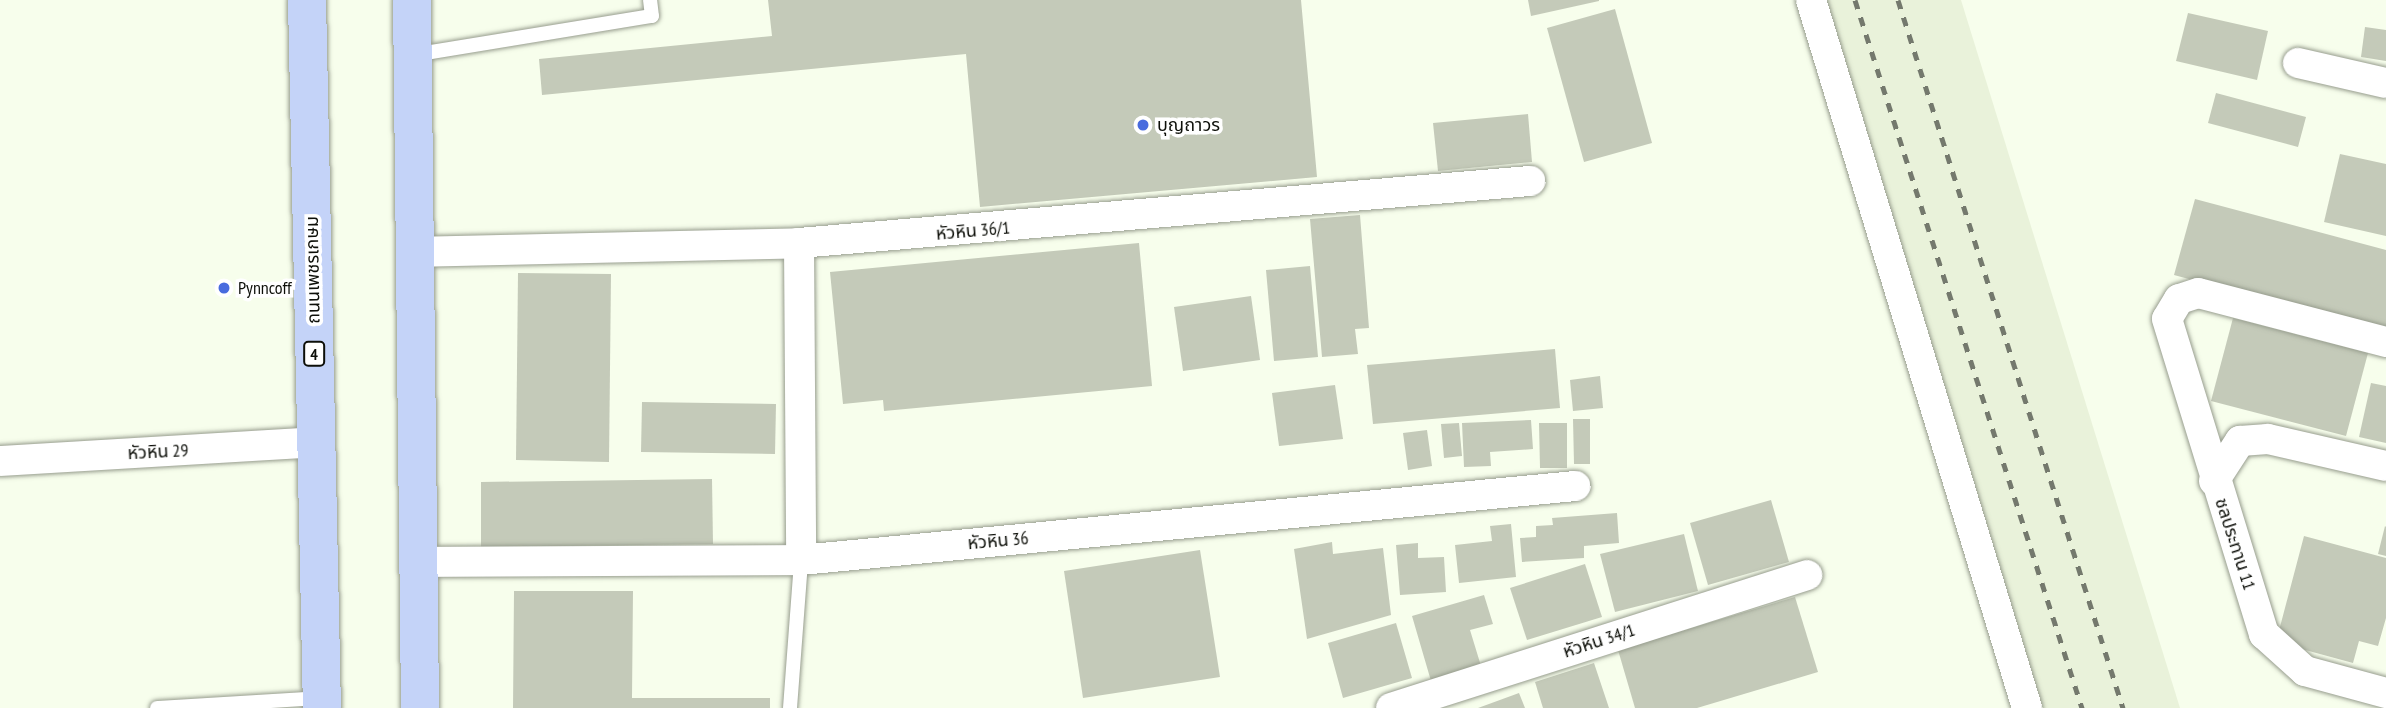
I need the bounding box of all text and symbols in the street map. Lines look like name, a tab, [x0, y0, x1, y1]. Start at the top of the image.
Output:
place label: บุญถาวร	[1157, 114, 1220, 136]
marker: บุญถาวร	[1135, 117, 1151, 133]
street label: ถนนเพชรเกษม	[301, 216, 325, 324]
street label: หัวหิน 36/1	[935, 217, 1011, 245]
place label: Pynncoff	[238, 277, 292, 299]
marker: Pynncoff	[216, 280, 232, 296]
road number: 4	[302, 342, 326, 366]
street label: หัวหิน 29	[127, 440, 189, 464]
street label: ชลประทาน 11	[2210, 495, 2260, 593]
street label: หัวหิน 36	[967, 528, 1029, 554]
street label: หัวหิน 34/1	[1560, 619, 1638, 663]

